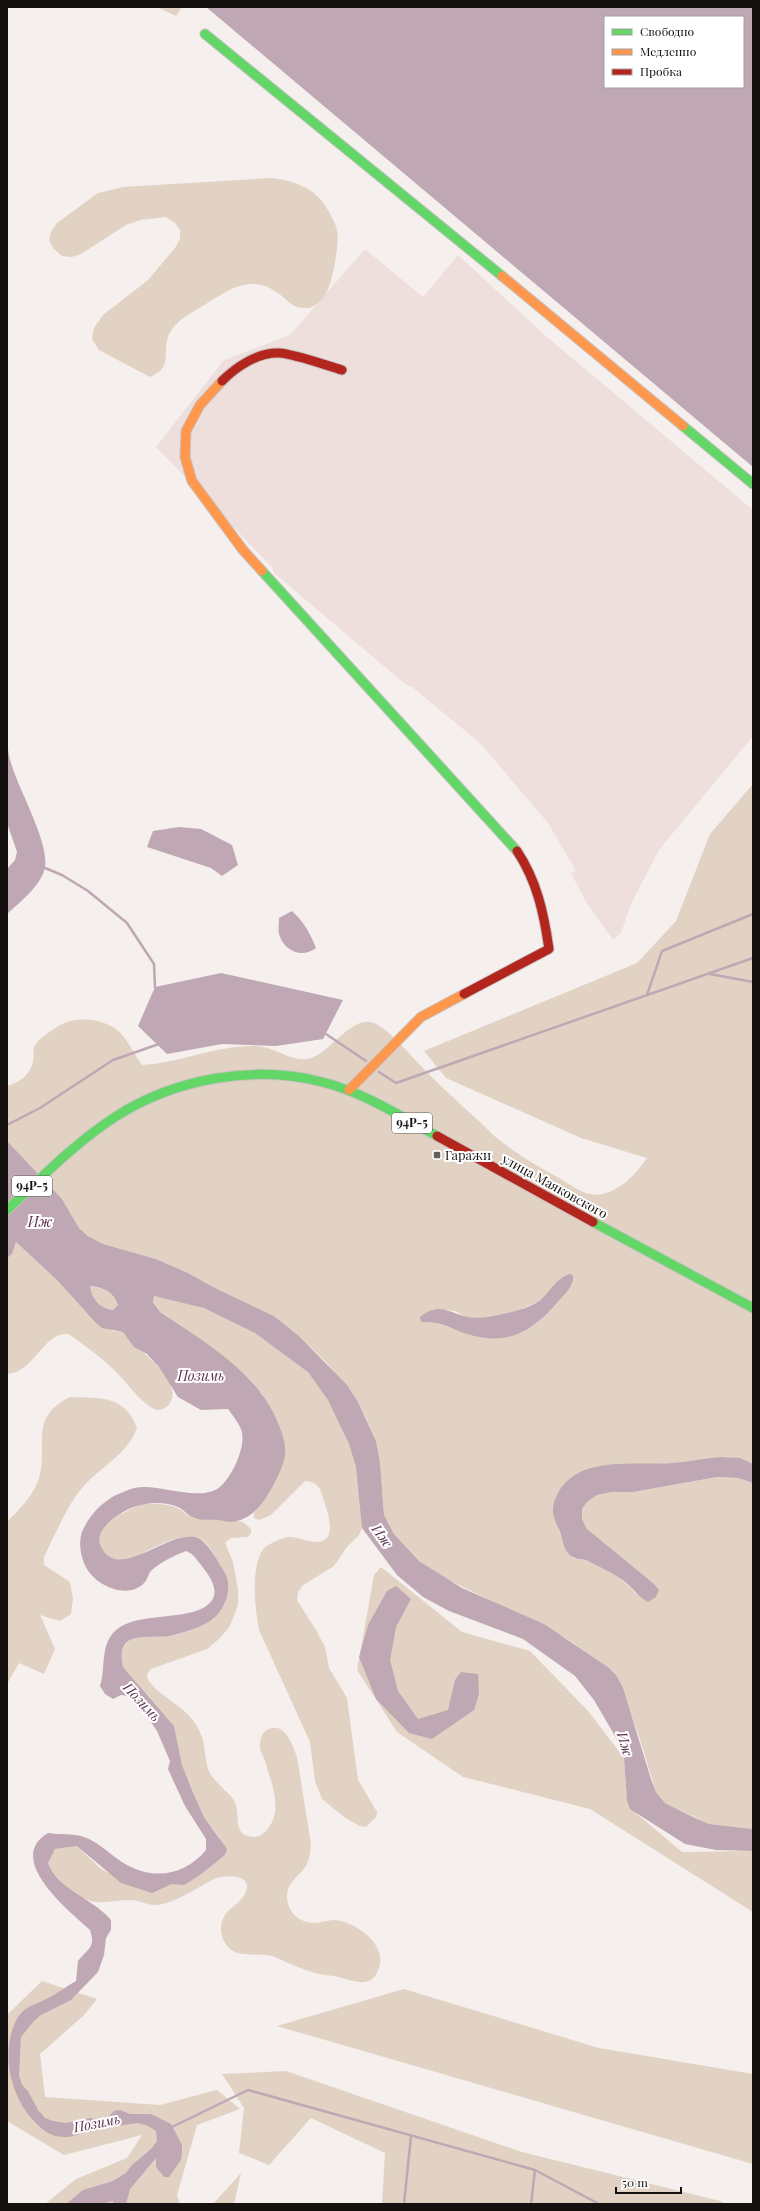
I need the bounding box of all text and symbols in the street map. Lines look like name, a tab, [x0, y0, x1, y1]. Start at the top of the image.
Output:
legend	[604, 16, 744, 88]
text: Свободно	[640, 23, 695, 39]
text: Медленно	[640, 43, 697, 59]
text: Пробка	[640, 63, 682, 79]
road number: 94Р-5	[392, 1113, 432, 1133]
place label: Гаражи	[445, 1146, 491, 1163]
street label: улица Маяковского	[498, 1149, 611, 1222]
marker: Гаражи	[432, 1150, 442, 1160]
road number: 94Р-5	[12, 1176, 52, 1196]
water label: Иж	[27, 1212, 53, 1231]
water label: Позимь	[176, 1366, 225, 1385]
water label: Иж	[367, 1519, 397, 1552]
water label: Позимь	[119, 1677, 165, 1725]
water label: Иж	[613, 1728, 638, 1759]
water label: Позимь	[71, 2109, 122, 2137]
scale bar	[616, 2169, 681, 2195]
text: 50 m	[622, 2174, 648, 2190]

